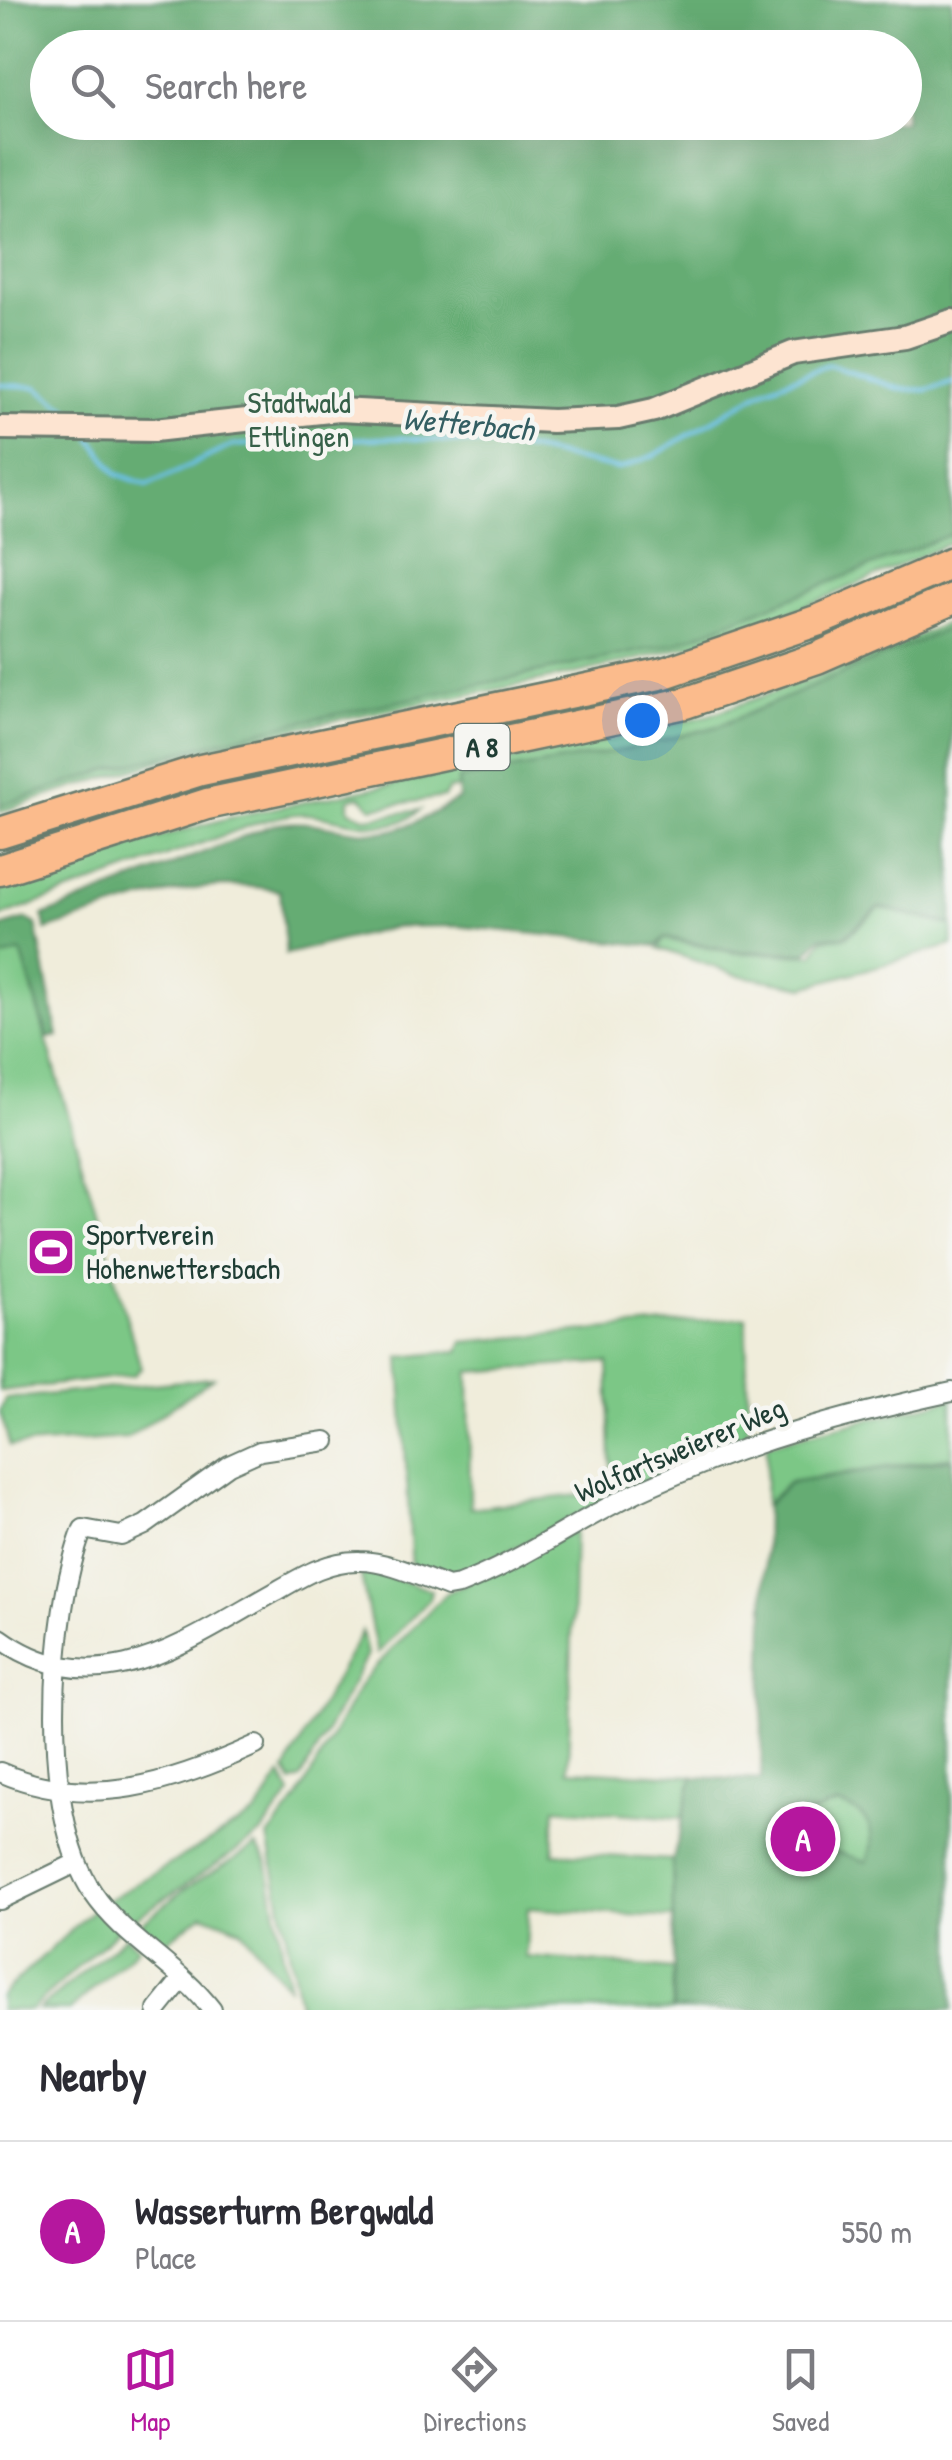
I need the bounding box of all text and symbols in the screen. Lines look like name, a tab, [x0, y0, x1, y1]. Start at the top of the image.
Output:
search box	[30, 30, 922, 140]
icon: search	[65, 58, 120, 113]
text: Search here	[145, 59, 307, 111]
park label: Stadtwald Ettlingen	[247, 382, 351, 456]
water label: Wetterbach	[401, 396, 538, 451]
your location	[617, 695, 668, 746]
road number: A 8	[454, 724, 510, 770]
place label: Sportverein Hohenwettersbach	[86, 1214, 280, 1288]
sports icon: Sportverein Hohenwettersbach	[25, 1226, 77, 1278]
street label: Wolfartsweierer Weg	[568, 1387, 791, 1511]
pin: A	[770, 1802, 836, 1876]
text: Nearby	[40, 2047, 147, 2104]
text: Wasserturm Bergwald	[135, 2184, 433, 2236]
text: A	[65, 2210, 80, 2253]
text: 550 m	[841, 2210, 912, 2253]
text: Place	[135, 2236, 197, 2279]
tab: Map	[123, 2342, 178, 2440]
tab: Directions	[423, 2342, 526, 2440]
tab: Saved	[772, 2342, 829, 2440]

